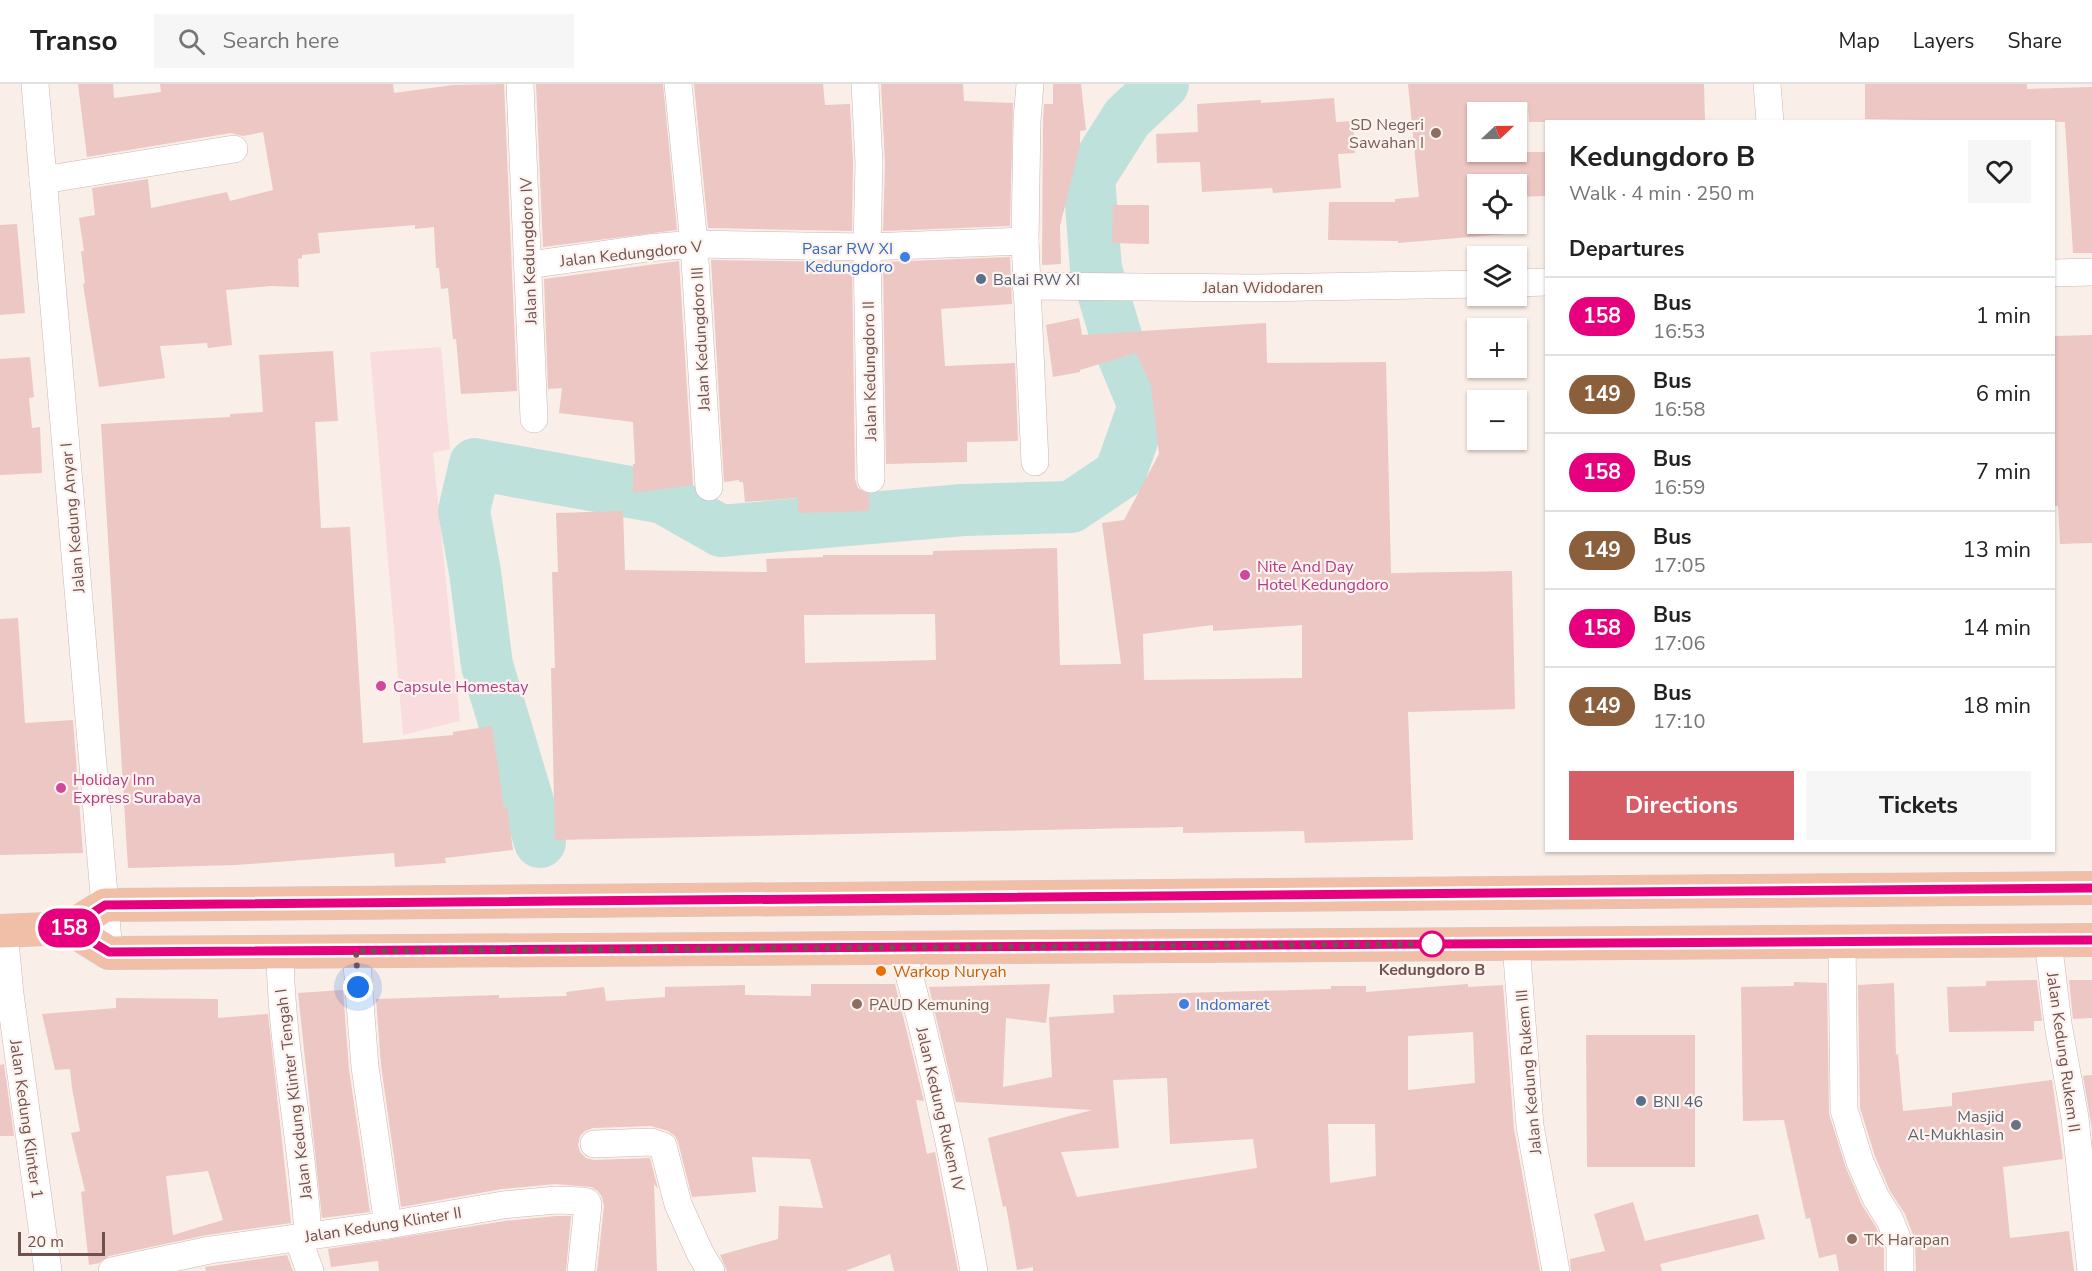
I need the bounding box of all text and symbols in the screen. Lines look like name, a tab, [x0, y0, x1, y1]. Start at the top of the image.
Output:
search box	[154, 14, 574, 68]
text: Transo	[30, 22, 118, 60]
icon: search	[175, 25, 208, 58]
text: Search here	[223, 26, 339, 56]
text: Map	[1838, 27, 1880, 55]
text: Layers	[1913, 27, 1974, 55]
text: Share	[2007, 27, 2062, 55]
north arrow	[1467, 102, 1527, 162]
map controls	[1467, 102, 1527, 450]
place label: SD Negeri Sawahan I	[1349, 114, 1424, 154]
marker: SD Negeri Sawahan I	[1429, 126, 1443, 140]
text: Kedungdoro B	[1569, 138, 1755, 176]
button: heart	[1968, 140, 2031, 203]
button: locate	[1467, 174, 1527, 234]
street label: Jalan Kedungdoro IV	[515, 176, 543, 326]
text: Walk · 4 min · 250 m	[1569, 180, 1755, 207]
text: Departures	[1569, 234, 1684, 264]
street label: Jalan Kedungdoro V	[558, 235, 704, 273]
place label: Pasar RW XI Kedungdoro	[802, 238, 893, 278]
button: layers	[1467, 246, 1527, 306]
marker: Pasar RW XI Kedungdoro	[898, 250, 912, 264]
street label: Jalan Kedungdoro III	[686, 266, 716, 413]
place label: Balai RW XI	[993, 269, 1080, 291]
marker: Balai RW XI	[974, 272, 988, 286]
street label: Jalan Widodaren	[1202, 277, 1323, 299]
text: Bus	[1653, 288, 1692, 318]
street label: Jalan Kedungdoro II	[858, 301, 882, 442]
text: 1 min	[1976, 301, 2031, 331]
text: 158	[1583, 302, 1621, 330]
button: +	[1467, 318, 1527, 378]
text: 16:53	[1653, 318, 1706, 345]
text: Bus	[1653, 366, 1692, 396]
text: 6 min	[1976, 379, 2031, 409]
text: 149	[1583, 380, 1621, 408]
button: −	[1467, 390, 1527, 450]
text: 16:58	[1653, 396, 1706, 423]
street label: Jalan Kedung Anyar I	[55, 442, 91, 595]
text: Bus	[1653, 444, 1692, 474]
text: 7 min	[1976, 457, 2031, 487]
text: 158	[1583, 458, 1621, 486]
text: 16:59	[1653, 474, 1706, 501]
text: Bus	[1653, 522, 1692, 552]
text: 13 min	[1963, 535, 2031, 565]
text: 149	[1583, 536, 1621, 564]
text: 17:05	[1653, 552, 1706, 579]
place label: Nite And Day Hotel Kedungdoro	[1257, 556, 1389, 596]
marker: Nite And Day Hotel Kedungdoro	[1238, 568, 1252, 582]
text: Bus	[1653, 600, 1692, 630]
text: 14 min	[1963, 613, 2031, 643]
text: 158	[1583, 614, 1621, 642]
text: 17:06	[1653, 630, 1706, 657]
place label: Capsule Homestay	[393, 676, 529, 698]
text: Bus	[1653, 678, 1692, 708]
marker: Capsule Homestay	[374, 679, 388, 693]
text: 18 min	[1963, 691, 2031, 721]
text: 149	[1583, 692, 1621, 720]
text: 17:10	[1653, 708, 1706, 735]
place label: Holiday Inn Express Surabaya	[73, 769, 201, 809]
button: Directions	[1569, 771, 1794, 840]
button: Tickets	[1806, 771, 2031, 840]
marker: Holiday Inn Express Surabaya	[54, 781, 68, 795]
line badge: 158	[34, 908, 104, 948]
text: 158	[50, 914, 88, 942]
marker: Kedungdoro B	[1419, 931, 1445, 957]
place label: Kedungdoro B	[1379, 959, 1485, 981]
place label: Warkop Nuryah	[893, 961, 1007, 983]
marker: Warkop Nuryah	[874, 964, 888, 978]
street label: Jalan Kedung Rukem II	[2041, 970, 2085, 1134]
your location	[343, 972, 373, 1002]
street label: Jalan Kedung Klinter Tengah I	[270, 987, 318, 1201]
street label: Jalan Kedung Rukem III	[1511, 989, 1547, 1156]
place label: PAUD Kemuning	[869, 994, 989, 1016]
place label: Indomaret	[1196, 994, 1270, 1016]
marker: PAUD Kemuning	[850, 997, 864, 1011]
marker: Indomaret	[1177, 997, 1191, 1011]
street label: Jalan Kedung Rukem IV	[910, 1024, 970, 1195]
street label: Jalan Kedung Klinter 1	[4, 1037, 48, 1200]
place label: BNI 46	[1653, 1091, 1703, 1113]
marker: BNI 46	[1634, 1094, 1648, 1108]
place label: Masjid Al-Mukhlasin	[1907, 1106, 2004, 1146]
marker: Masjid Al-Mukhlasin	[2009, 1118, 2023, 1132]
street label: Jalan Kedung Klinter II	[302, 1202, 463, 1248]
scale bar	[18, 1229, 105, 1256]
place label: TK Harapan	[1864, 1229, 1949, 1251]
text: 20 m	[27, 1231, 64, 1253]
marker: TK Harapan	[1845, 1232, 1859, 1246]

